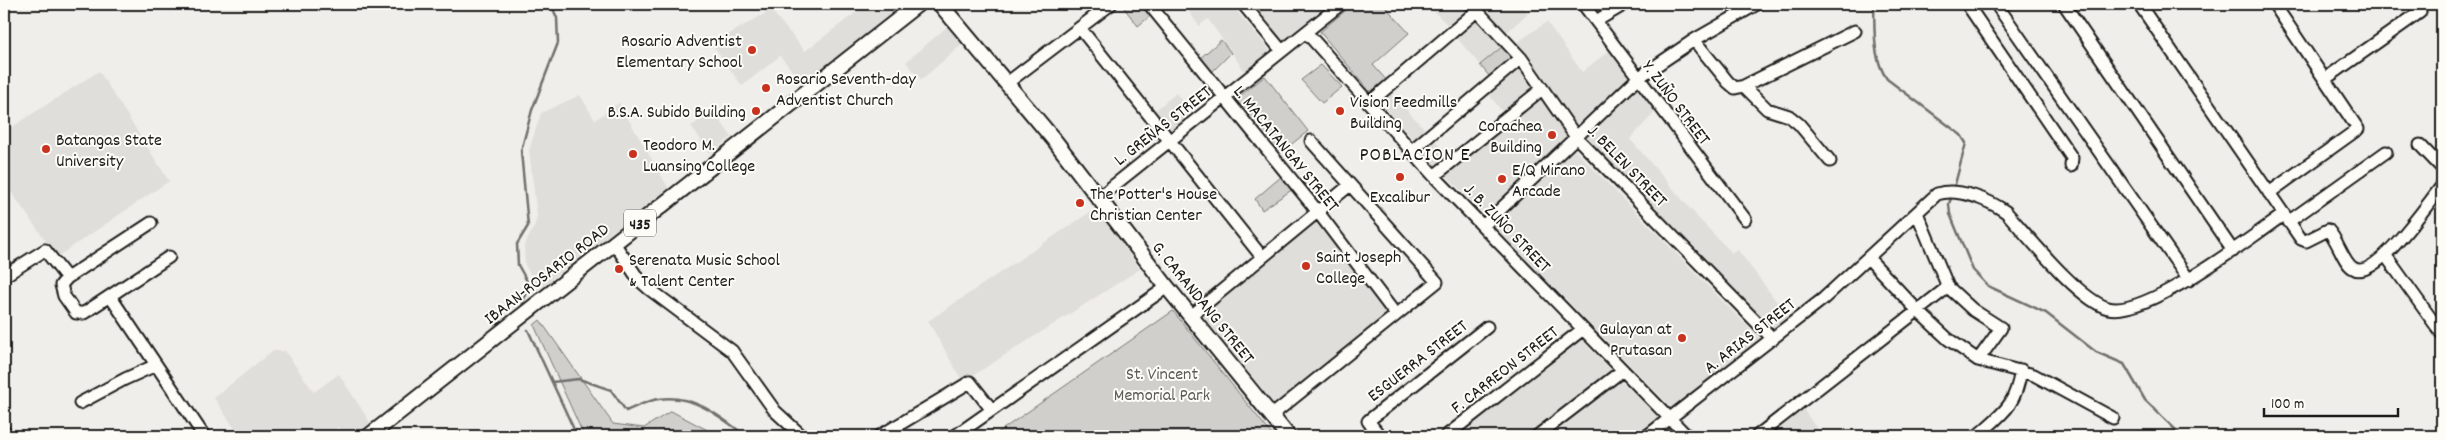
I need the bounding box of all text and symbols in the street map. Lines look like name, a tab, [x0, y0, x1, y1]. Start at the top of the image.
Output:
place label: Rosario Adventist Elementary School	[616, 30, 743, 76]
marker: Rosario Adventist Elementary School	[746, 44, 758, 56]
street label: Y. ZUÑO STREET	[1635, 56, 1715, 151]
place label: Rosario Seventh-day Adventist Church	[776, 68, 916, 114]
street label: L. GREÑAS STREET	[1109, 81, 1218, 173]
street label: L. MACATANGAY STREET	[1226, 81, 1344, 218]
marker: Rosario Seventh-day Adventist Church	[760, 82, 772, 94]
place label: Vision Feedmills Building	[1350, 91, 1457, 137]
place label: B.S.A. Subido Building	[607, 101, 746, 126]
marker: B.S.A. Subido Building	[750, 105, 762, 117]
marker: Vision Feedmills Building	[1334, 105, 1346, 117]
place label: Corachea Building	[1478, 115, 1543, 161]
street label: J. BELEN STREET	[1580, 120, 1672, 214]
place label: Batangas State University	[56, 129, 162, 175]
marker: Corachea Building	[1546, 129, 1558, 141]
place label: Teodoro M. Luansing College	[643, 134, 755, 180]
district label: POBLACION E	[1359, 142, 1471, 170]
marker: Batangas State University	[40, 143, 52, 155]
marker: Teodoro M. Luansing College	[627, 148, 639, 160]
place label: E/Q Mirano Arcade	[1512, 159, 1585, 205]
marker: Excalibur	[1394, 171, 1406, 183]
marker: E/Q Mirano Arcade	[1496, 173, 1508, 185]
street label: J. B. ZUÑO STREET	[1457, 178, 1556, 279]
place label: The Potter's House Christian Center	[1090, 183, 1217, 229]
place label: Excalibur	[1370, 186, 1430, 211]
marker: The Potter's House Christian Center	[1074, 197, 1086, 209]
road number: 435	[624, 210, 656, 237]
street label: IBAAN-ROSARIO ROAD	[480, 218, 615, 332]
street label: G. CARANDANG STREET	[1145, 237, 1259, 370]
place label: Saint Joseph College	[1316, 246, 1401, 292]
place label: Serenata Music School & Talent Center	[629, 249, 780, 295]
marker: Saint Joseph College	[1300, 260, 1312, 272]
marker: Serenata Music School & Talent Center	[613, 263, 625, 275]
street label: A. ARIAS STREET	[1699, 293, 1802, 381]
street label: ESGUERRA STREET	[1363, 315, 1474, 409]
place label: Gulayan at Prutasan	[1599, 318, 1672, 364]
street label: F. CARREON STREET	[1446, 321, 1565, 421]
marker: Gulayan at Prutasan	[1676, 332, 1688, 344]
park label: St. Vincent Memorial Park	[1114, 363, 1210, 409]
scale bar	[2264, 385, 2397, 417]
text: 100 m	[2271, 394, 2304, 416]

